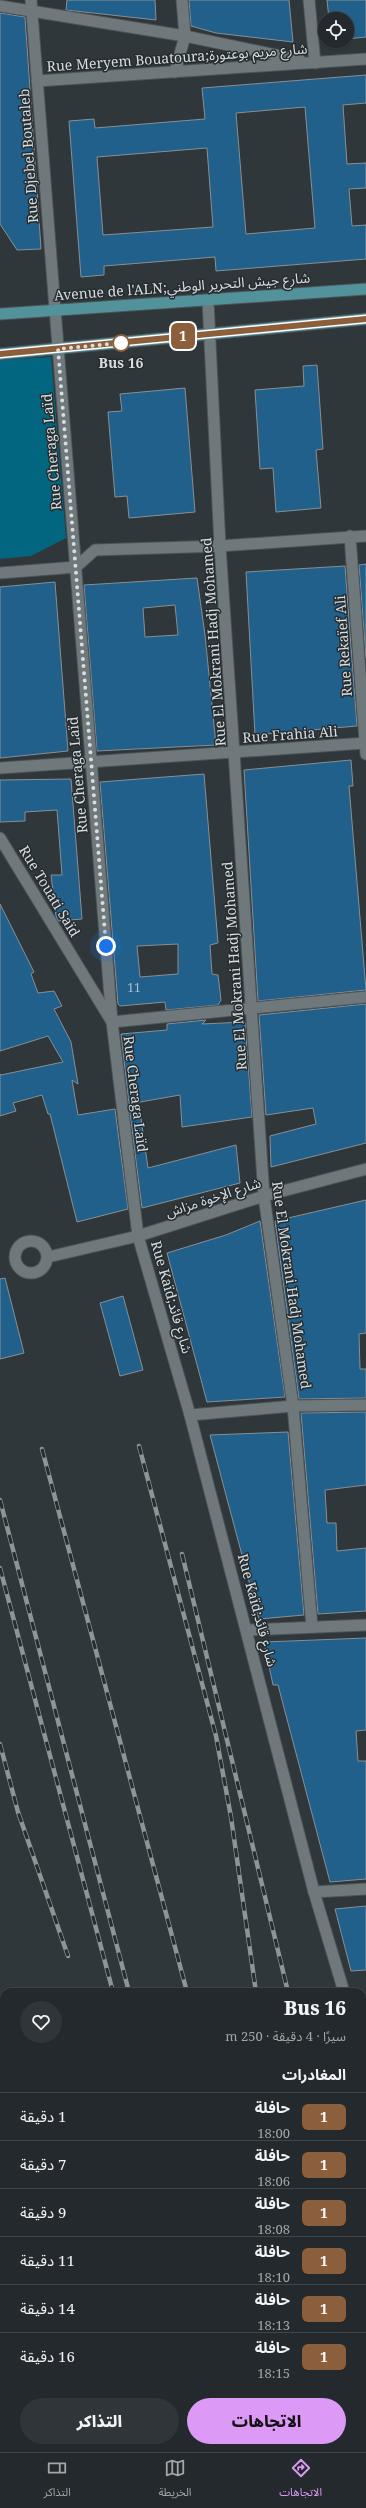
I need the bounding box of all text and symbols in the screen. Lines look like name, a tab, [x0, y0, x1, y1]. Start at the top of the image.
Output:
map controls	[318, 12, 354, 48]
button: locate	[318, 12, 354, 48]
street label: Rue Meryem Bouatoura;شارع مريم بوعتورة	[46, 38, 308, 78]
street label: Rue Djebel Boutaleb	[14, 88, 42, 224]
street label: Avenue de l'ALN;شارع جيش التحرير الوطني	[53, 268, 311, 307]
line badge: 1	[170, 323, 196, 349]
text: 1	[179, 326, 187, 345]
marker: Bus 16	[112, 334, 130, 352]
place label: Bus 16	[99, 353, 144, 372]
street label: Rue Cheraga Laïd	[36, 392, 66, 511]
street label: Rue El Mokrani Hadj Mohamed	[196, 537, 230, 747]
street label: Rue Rekaïef Ali	[330, 594, 356, 697]
street label: Rue Cheraga Laïd	[62, 715, 92, 834]
street label: Rue Frahia Ali	[242, 721, 339, 747]
street label: Rue Touati Saïd	[15, 842, 85, 941]
street label: Rue El Mokrani Hadj Mohamed	[217, 861, 251, 1071]
your location	[96, 936, 116, 956]
house number: 11	[127, 979, 141, 996]
street label: Rue Cheraga Laïd	[119, 1035, 153, 1154]
street label: شارع الإخوة مزاش	[163, 1173, 264, 1223]
street label: Rue El Mokrani Hadj Mohamed	[268, 1180, 316, 1390]
street label: Rue Kaïd;شارع قائد	[145, 1238, 197, 1356]
street label: Rue Kaïd;شارع قائد	[232, 1551, 282, 1669]
text: Bus 16	[284, 1995, 346, 2021]
button: heart	[20, 2001, 62, 2043]
text: سيرًا · 4 دقيقة · 250 m	[225, 2027, 346, 2045]
text: المغادرات	[282, 2064, 346, 2084]
text: حافلة	[255, 2097, 290, 2117]
text: 1 دقيقة	[20, 2106, 66, 2126]
text: 1	[320, 2107, 328, 2126]
text: 18:00	[257, 2124, 290, 2142]
text: حافلة	[255, 2145, 290, 2165]
text: 7 دقيقة	[20, 2154, 66, 2174]
text: 1	[320, 2155, 328, 2174]
text: 18:06	[257, 2172, 290, 2190]
text: حافلة	[255, 2193, 290, 2213]
text: 9 دقيقة	[20, 2202, 66, 2222]
text: 1	[320, 2203, 328, 2222]
text: 18:08	[257, 2220, 290, 2238]
text: حافلة	[255, 2241, 290, 2261]
text: 11 دقيقة	[20, 2250, 75, 2270]
text: 1	[320, 2251, 328, 2270]
text: 18:10	[257, 2268, 290, 2286]
text: حافلة	[255, 2289, 290, 2309]
text: 14 دقيقة	[20, 2298, 75, 2318]
text: 1	[320, 2299, 328, 2318]
text: 18:13	[257, 2316, 290, 2334]
text: حافلة	[255, 2337, 290, 2357]
text: 16 دقيقة	[20, 2346, 75, 2366]
text: 1	[320, 2347, 328, 2366]
text: 18:15	[257, 2364, 290, 2382]
button: التذاكر	[20, 2398, 179, 2444]
button: الاتجاهات	[187, 2398, 346, 2444]
tab: التذاكر	[44, 2457, 71, 2504]
tab: الخريطة	[159, 2457, 191, 2504]
tab: الاتجاهات	[279, 2457, 322, 2504]

